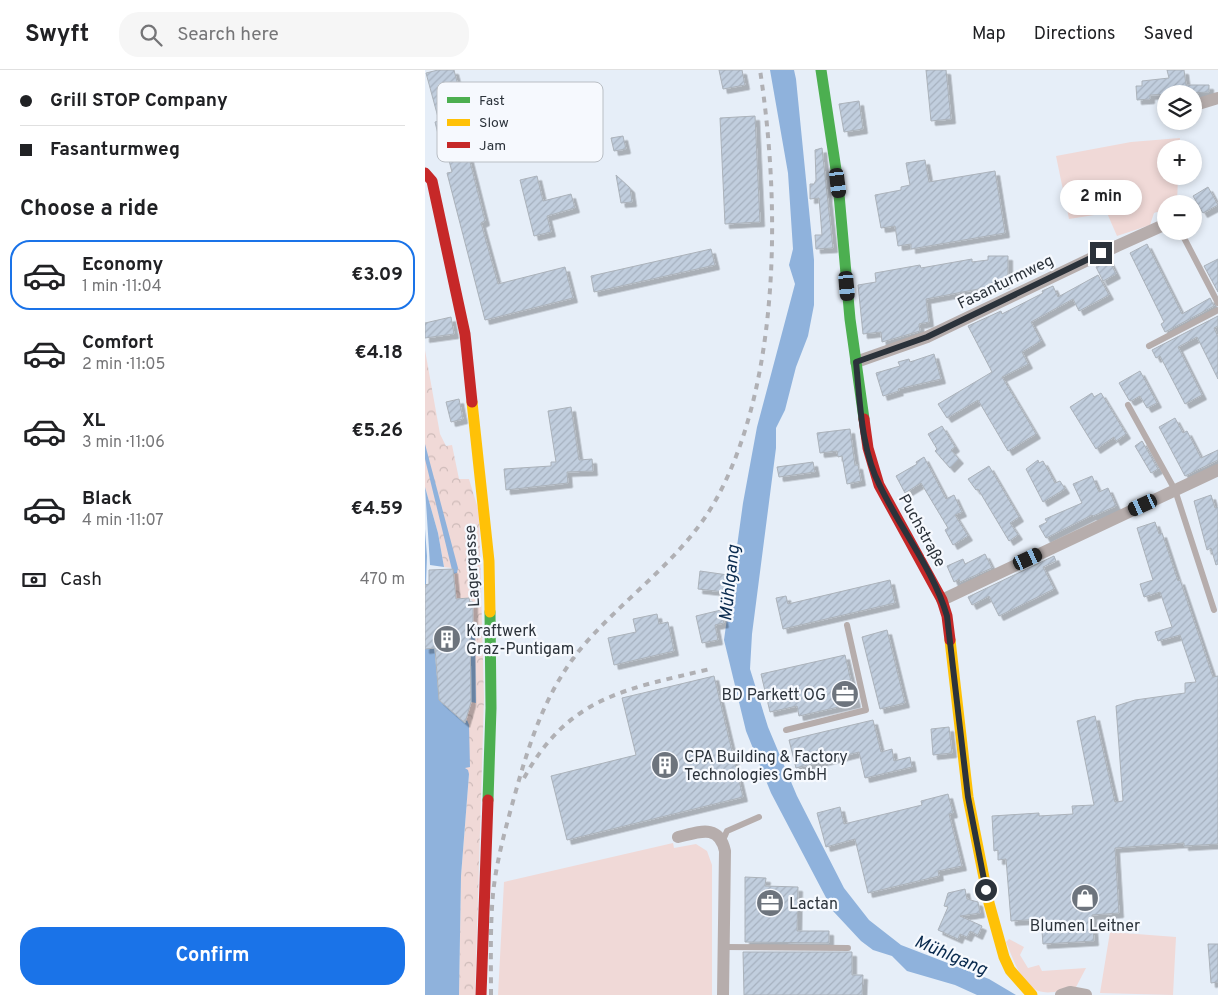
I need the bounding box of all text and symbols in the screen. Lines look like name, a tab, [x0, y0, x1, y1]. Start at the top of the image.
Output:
search box	[119, 12, 469, 57]
text: Swyft	[25, 20, 89, 50]
icon: search	[137, 21, 165, 49]
text: Search here	[177, 23, 279, 47]
text: Map	[972, 23, 1006, 46]
text: Directions	[1034, 23, 1116, 46]
text: Saved	[1144, 23, 1193, 46]
legend	[437, 82, 603, 162]
map controls	[1157, 85, 1202, 240]
button: layers	[1157, 85, 1202, 130]
text: Grill STOP Company	[50, 89, 228, 113]
text: Fast	[479, 93, 505, 110]
text: Slow	[479, 115, 509, 132]
text: Fasanturmweg	[50, 138, 180, 162]
text: Jam	[479, 138, 506, 155]
button: +	[1157, 140, 1202, 185]
car	[828, 167, 847, 199]
callout: 2 min	[1060, 180, 1142, 216]
text: 2 min	[1080, 187, 1122, 207]
button: −	[1157, 195, 1202, 240]
text: Choose a ride	[20, 196, 158, 223]
route end	[1090, 242, 1112, 264]
street label: Fasanturmweg	[955, 251, 1057, 315]
icon: car	[22, 253, 67, 298]
text: Economy	[82, 253, 163, 277]
text: €3.09	[351, 263, 403, 287]
car	[838, 270, 855, 302]
text: 1 min · 11:04	[82, 277, 162, 297]
icon: car	[22, 331, 67, 376]
text: Comfort	[82, 331, 154, 355]
text: €4.18	[355, 341, 403, 365]
text: 2 min · 11:05	[82, 355, 165, 375]
icon: car	[22, 409, 67, 454]
text: XL	[82, 409, 105, 433]
text: €5.26	[351, 419, 403, 443]
text: 3 min · 11:06	[82, 433, 165, 453]
icon: car	[22, 487, 67, 532]
text: Black	[82, 487, 132, 511]
street label: Puchstraße	[893, 491, 949, 571]
car	[1126, 492, 1159, 518]
text: €4.59	[351, 497, 403, 521]
text: 4 min · 11:07	[82, 511, 164, 531]
street label: Lagergasse	[461, 524, 485, 607]
water label: Mühlgang	[715, 544, 746, 623]
car	[1011, 546, 1044, 572]
icon: cash	[20, 566, 48, 594]
text: Cash	[60, 568, 102, 592]
text: 470 m	[360, 570, 405, 590]
place label: Kraftwerk Graz-Puntigam	[466, 622, 574, 660]
building icon: Kraftwerk Graz-Puntigam	[432, 624, 462, 654]
office icon: BD Parkett OG	[830, 679, 860, 709]
place label: BD Parkett OG	[722, 686, 826, 706]
place label: CPA Building & Factory Technologies GmbH	[684, 748, 848, 786]
building icon: CPA Building & Factory Technologies GmbH	[650, 750, 680, 780]
route start	[975, 879, 997, 901]
shop icon: Blumen Leitner	[1070, 883, 1100, 913]
office icon: Lactan	[755, 888, 785, 918]
place label: Lactan	[789, 895, 838, 915]
place label: Blumen Leitner	[1030, 917, 1140, 937]
button: Confirm	[20, 927, 405, 985]
water label: Mühlgang	[911, 931, 990, 982]

